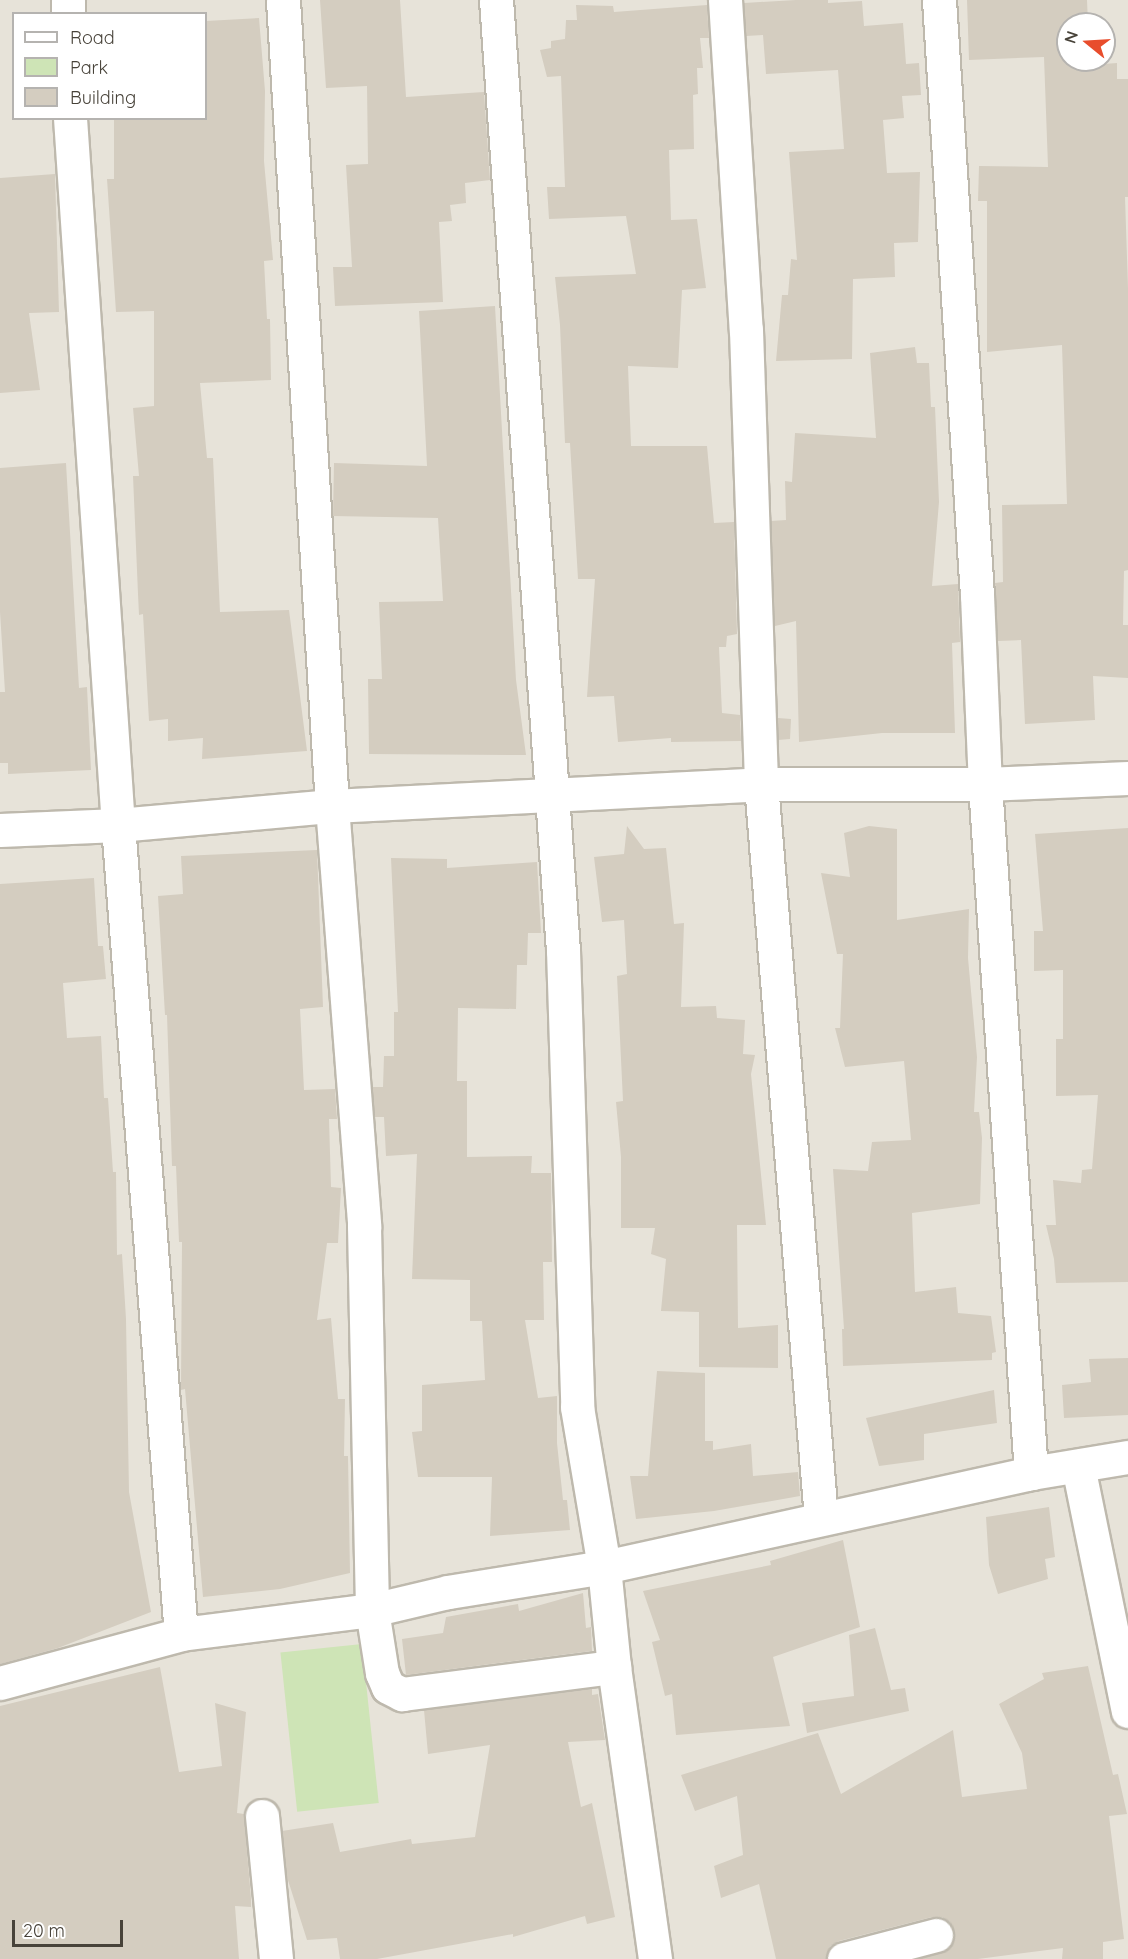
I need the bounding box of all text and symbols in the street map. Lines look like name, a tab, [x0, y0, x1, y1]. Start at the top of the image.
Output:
legend	[12, 12, 207, 120]
north arrow	[1056, 12, 1116, 72]
text: Road	[70, 26, 115, 49]
text: N	[1059, 28, 1082, 46]
text: Park	[70, 56, 108, 79]
text: Building	[70, 86, 136, 109]
scale bar	[15, 1908, 126, 1946]
text: 20 m	[23, 1919, 65, 1942]

